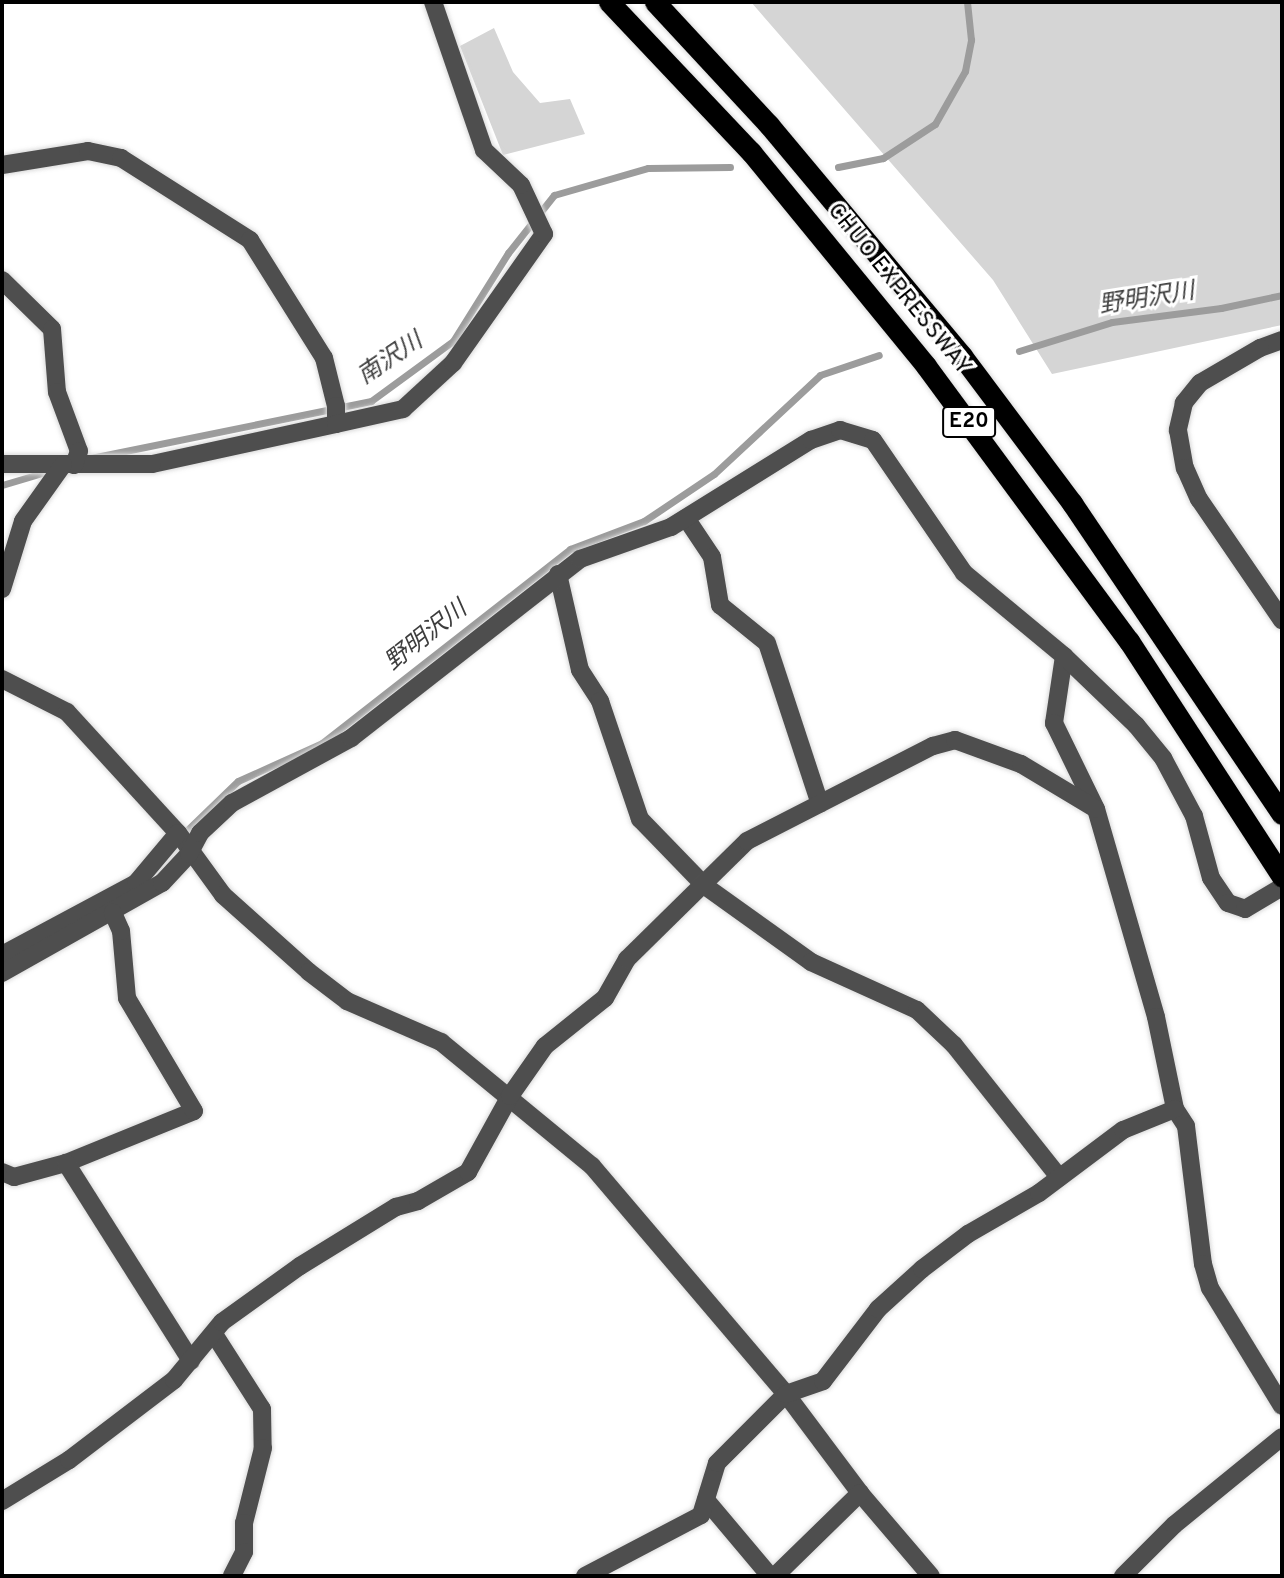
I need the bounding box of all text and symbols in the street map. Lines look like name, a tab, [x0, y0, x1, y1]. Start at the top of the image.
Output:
street label: CHUO EXPRESSWAY	[820, 198, 976, 382]
water label: 野明沢川	[1097, 278, 1197, 322]
water label: 南沢川	[353, 328, 429, 392]
road number: E20	[941, 404, 997, 440]
water label: 野明沢川	[380, 596, 474, 678]

